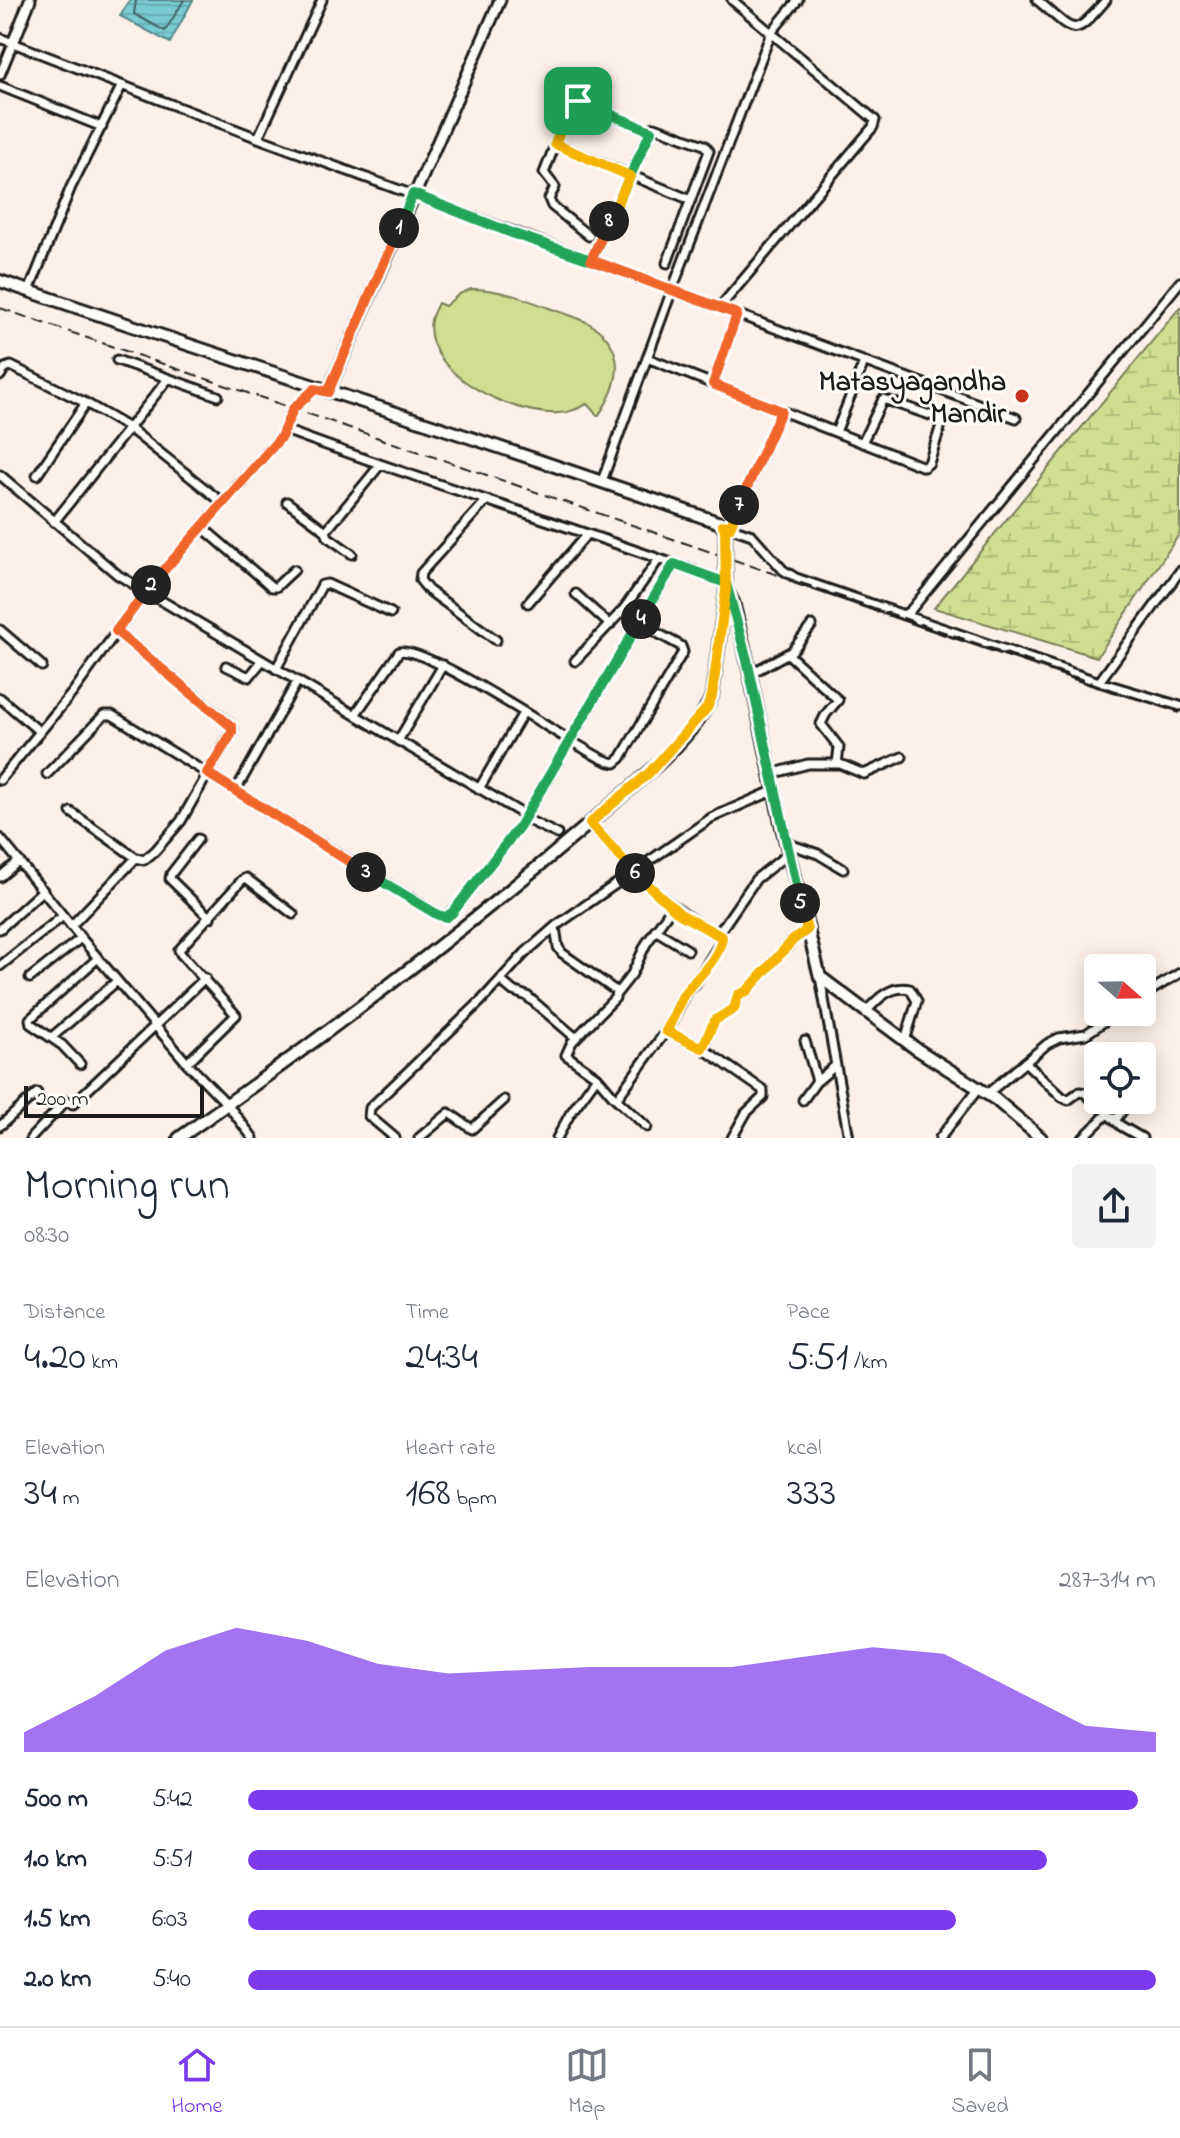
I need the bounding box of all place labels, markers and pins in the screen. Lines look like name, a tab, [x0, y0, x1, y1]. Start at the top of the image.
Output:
pin	[544, 67, 612, 135]
pin: 8	[589, 201, 629, 241]
pin: 1	[379, 208, 419, 248]
place label: Matasyagandha Mandir	[819, 363, 1007, 436]
marker: Matasyagandha Mandir	[1013, 387, 1031, 405]
pin: 7	[719, 485, 759, 525]
pin: 2	[131, 565, 171, 605]
pin: 4	[621, 599, 661, 639]
pin: 3	[346, 852, 386, 892]
pin: 6	[615, 853, 655, 893]
pin: 5	[780, 883, 820, 923]

